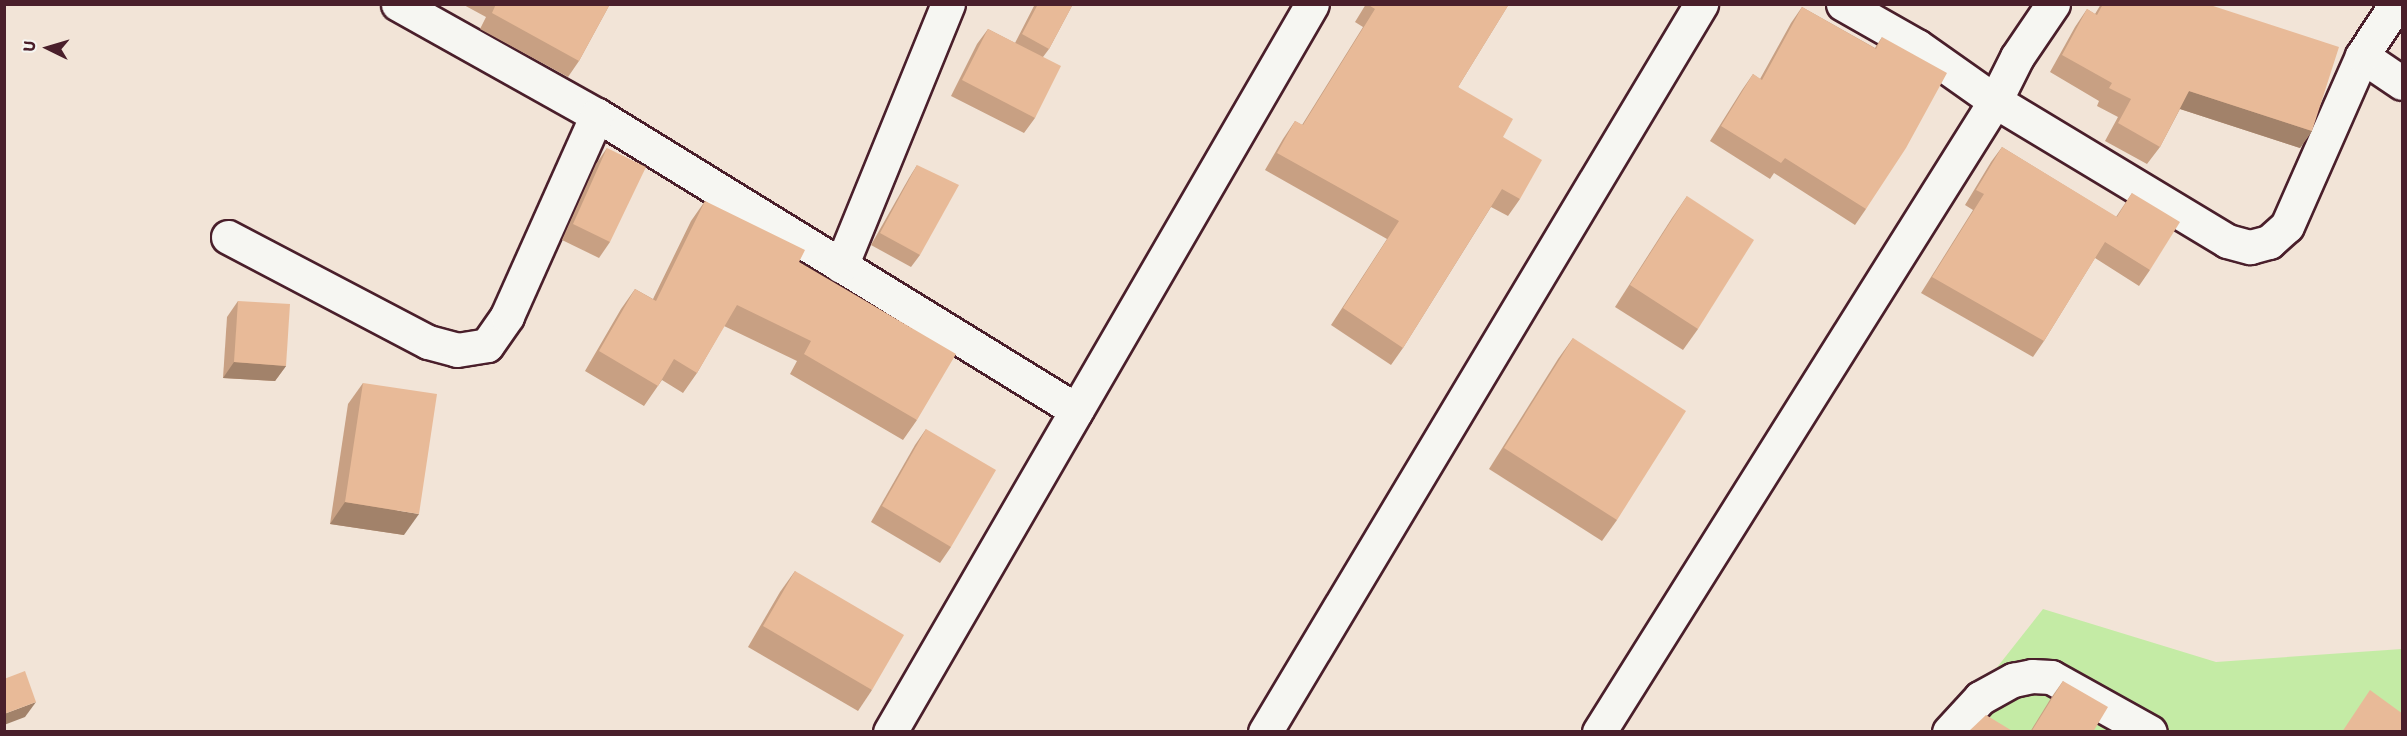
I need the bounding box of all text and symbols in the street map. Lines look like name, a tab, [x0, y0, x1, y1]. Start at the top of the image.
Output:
north arrow	[18, 18, 78, 78]
text: U	[19, 40, 41, 53]

